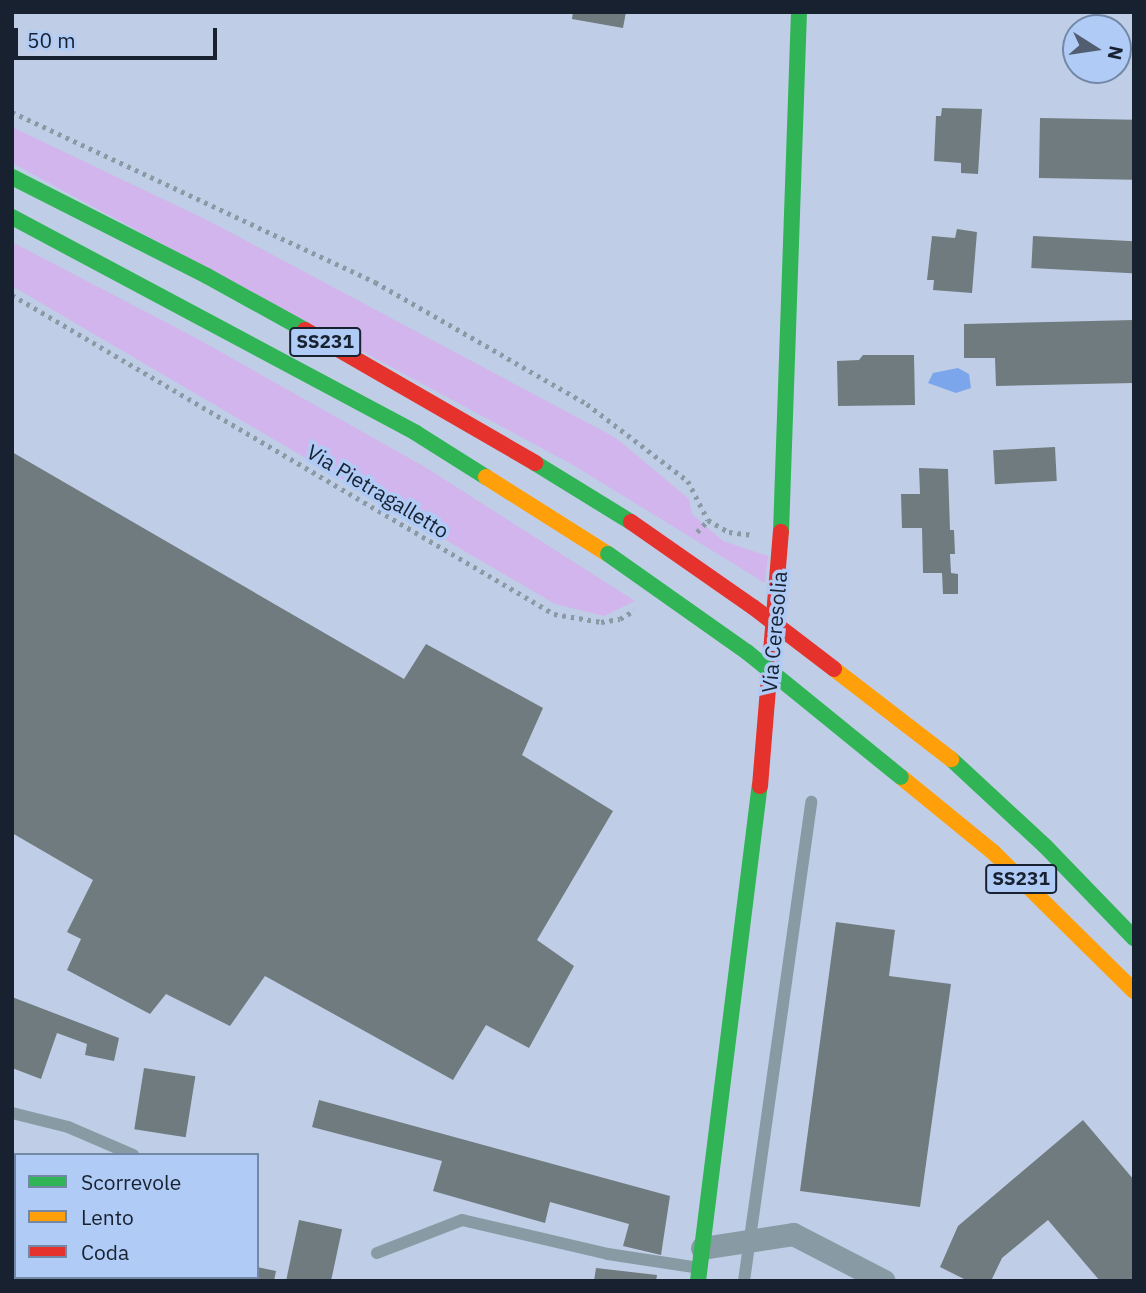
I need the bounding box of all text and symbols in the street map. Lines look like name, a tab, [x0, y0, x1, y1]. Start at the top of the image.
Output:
scale bar	[18, 14, 220, 58]
north arrow	[1062, 14, 1132, 84]
text: 50 m	[27, 26, 76, 54]
text: N	[1102, 44, 1129, 62]
road number: SS231	[288, 326, 362, 358]
street label: Via Pietragalletto	[302, 439, 454, 543]
street label: Via Ceresolia	[756, 570, 792, 694]
road number: SS231	[984, 864, 1058, 894]
legend	[14, 1153, 259, 1279]
text: Scorrevole	[81, 1168, 181, 1196]
text: Lento	[81, 1203, 134, 1231]
text: Coda	[81, 1238, 129, 1266]

